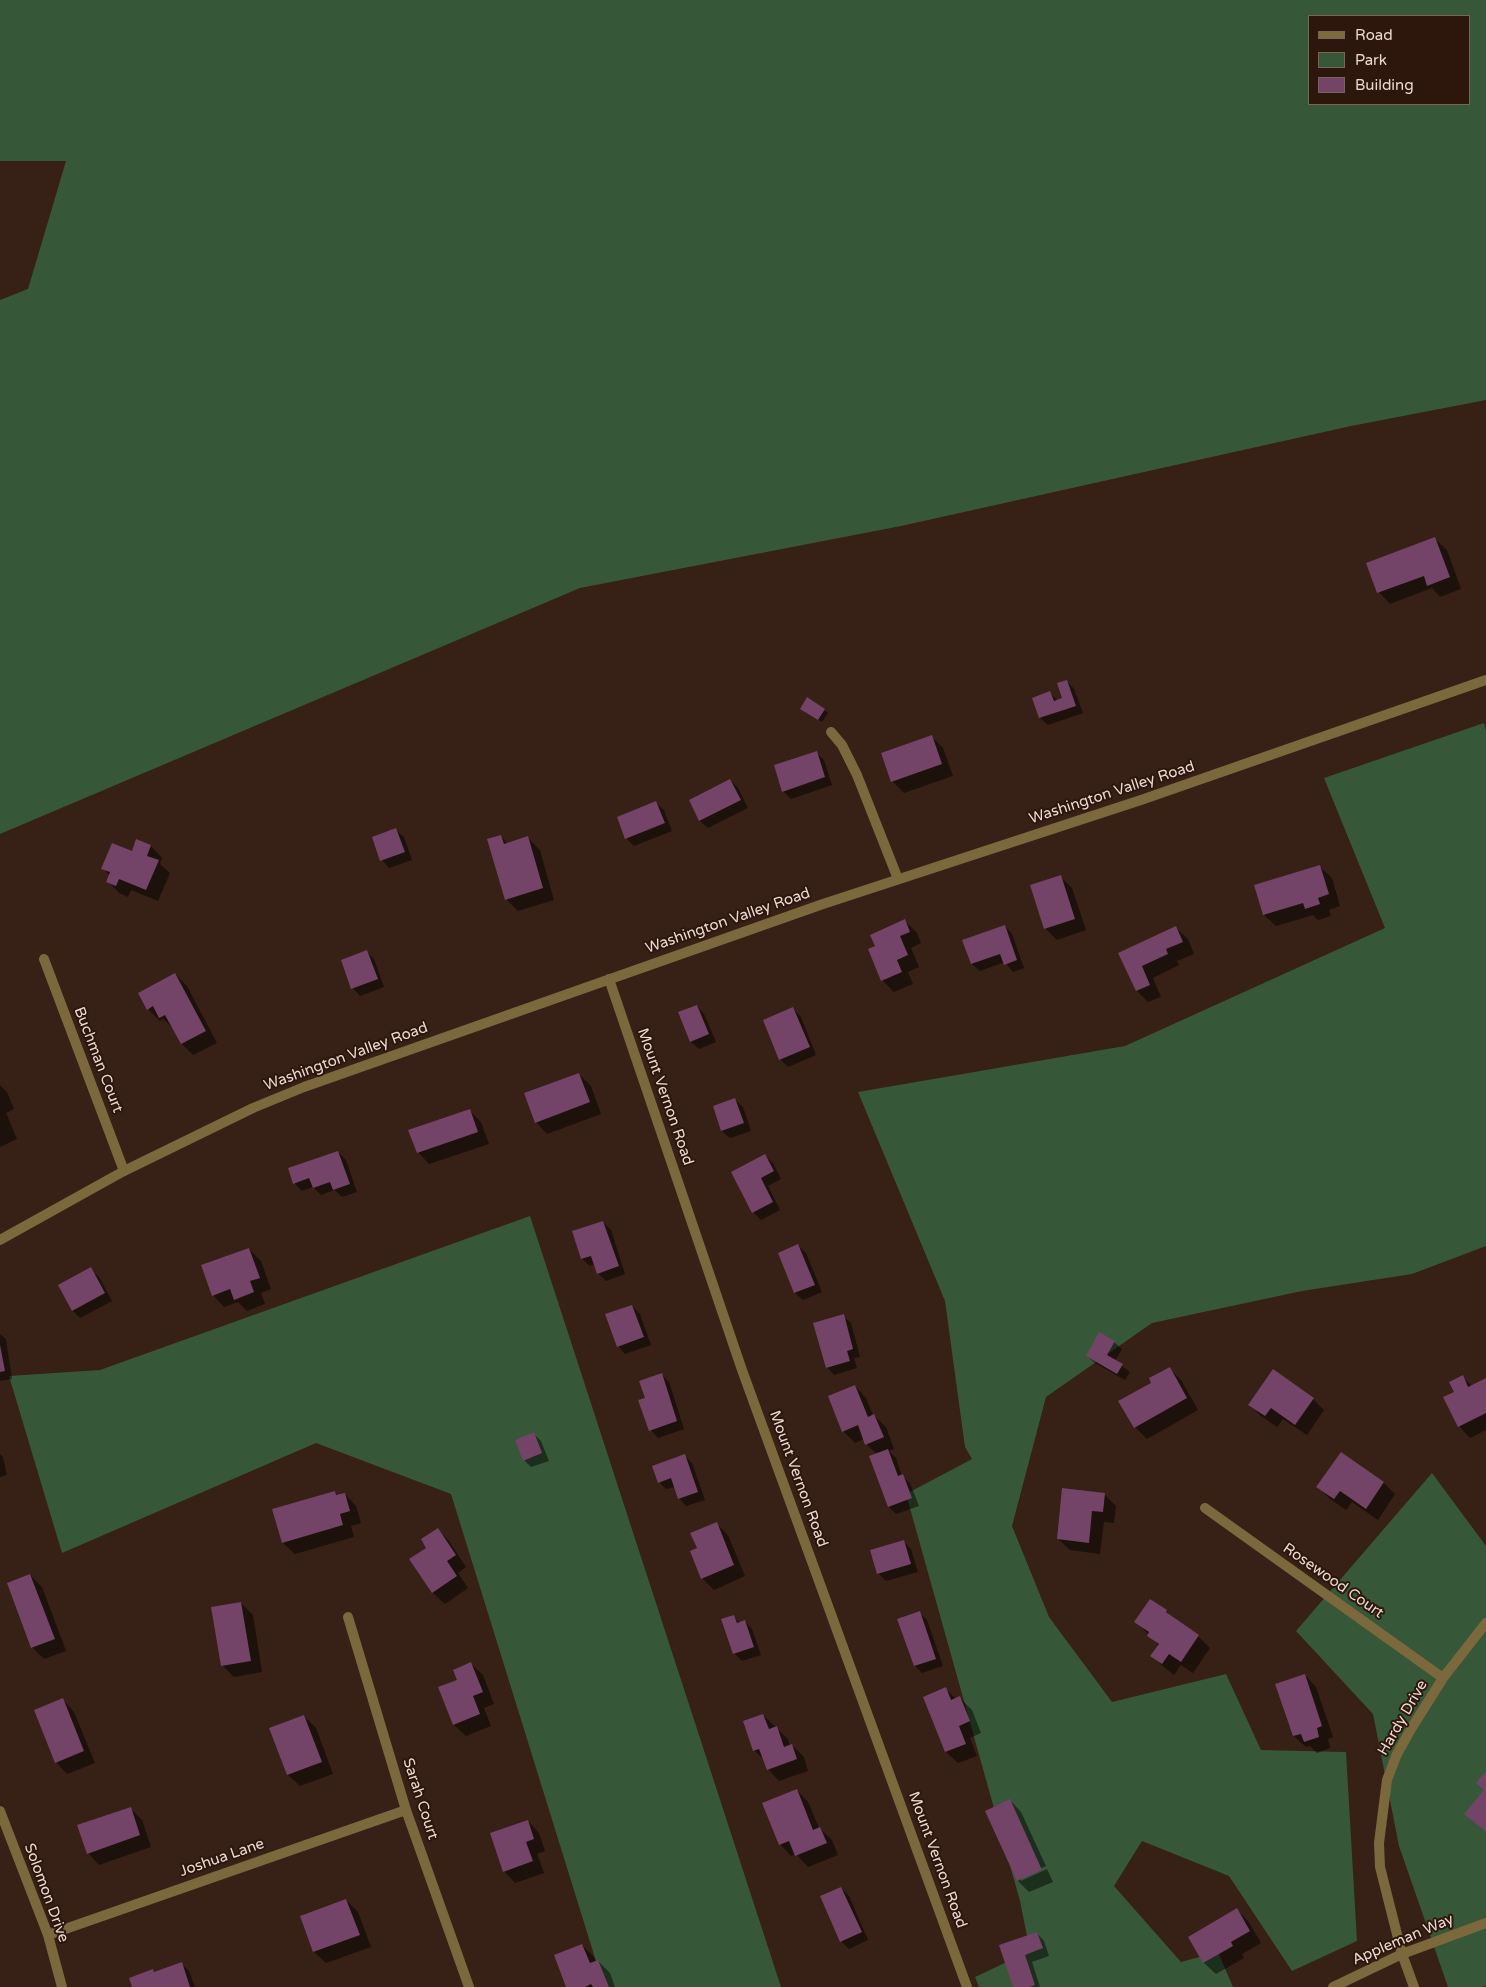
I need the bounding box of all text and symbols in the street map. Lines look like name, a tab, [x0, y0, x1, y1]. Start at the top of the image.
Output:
legend	[1308, 15, 1471, 105]
text: Road	[1355, 26, 1393, 44]
text: Park	[1355, 51, 1387, 69]
text: Building	[1355, 76, 1414, 94]
street label: Washington Valley Road	[1027, 758, 1197, 828]
street label: Washington Valley Road	[643, 884, 813, 958]
street label: Buchman Court	[70, 1005, 126, 1115]
street label: Washington Valley Road	[262, 1019, 430, 1095]
street label: Mount Vernon Road	[633, 1026, 697, 1168]
street label: Mount Vernon Road	[765, 1408, 831, 1550]
street label: Rosewood Court	[1279, 1540, 1387, 1622]
street label: Hardy Drive	[1374, 1677, 1432, 1759]
street label: Sarah Court	[398, 1756, 442, 1842]
street label: Mount Vernon Road	[904, 1789, 970, 1931]
street label: Joshua Lane	[177, 1835, 267, 1881]
street label: Solomon Drive	[20, 1841, 72, 1945]
street label: Appleman Way	[1350, 1911, 1456, 1969]

